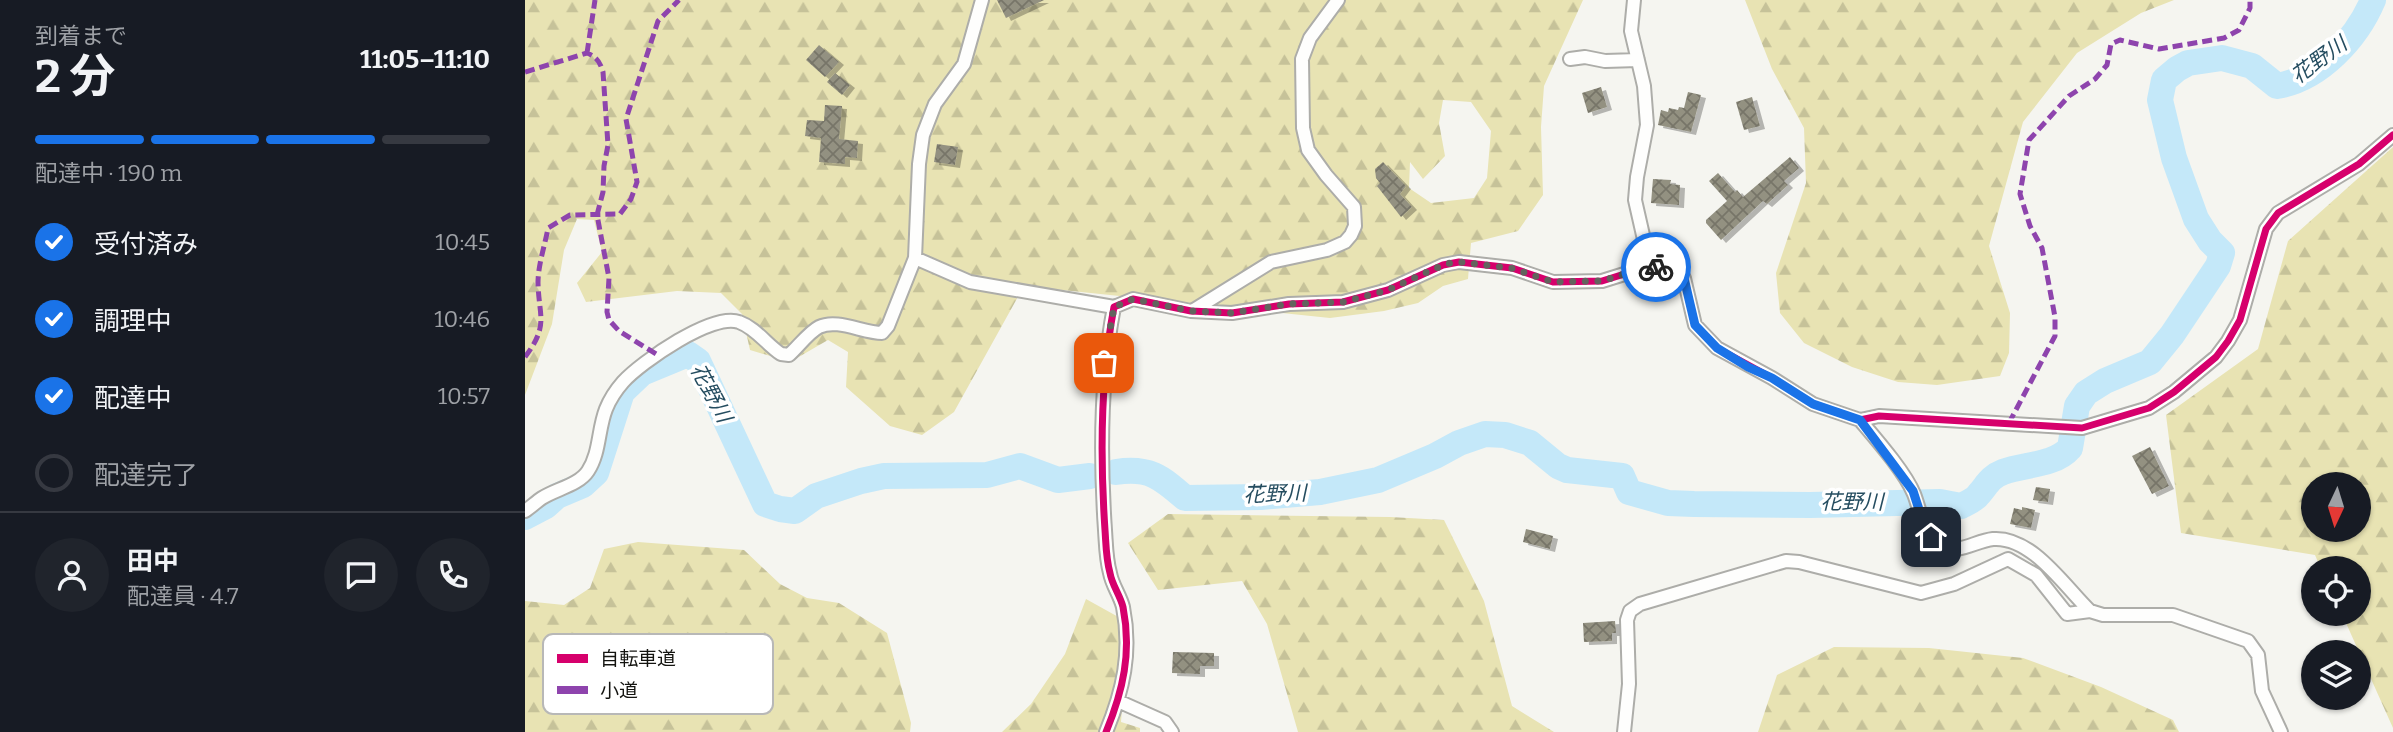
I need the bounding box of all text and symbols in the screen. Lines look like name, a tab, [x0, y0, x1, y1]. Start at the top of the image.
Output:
text: 到着まで	[35, 22, 127, 50]
water label: 花野川	[2286, 30, 2354, 89]
text: 11:05–11:10	[360, 44, 490, 75]
text: 2 分	[35, 49, 115, 104]
text: 配達中 · 190 m	[35, 159, 182, 187]
icon: check	[35, 223, 73, 261]
text: 10:45	[435, 228, 490, 256]
text: 受付済み	[94, 229, 198, 260]
courier	[1621, 232, 1691, 302]
icon: bike	[1637, 248, 1675, 286]
icon: check	[35, 300, 73, 338]
text: 10:46	[434, 305, 490, 333]
text: 調理中	[94, 306, 172, 337]
pin	[1074, 333, 1134, 393]
icon: bag	[1085, 344, 1123, 382]
water label: 花野川	[685, 359, 738, 429]
icon: check	[35, 377, 73, 415]
text: 10:57	[438, 382, 490, 410]
text: 配達中	[94, 383, 172, 414]
text: 配達完了	[94, 460, 198, 491]
north arrow	[2301, 472, 2371, 542]
map controls	[2301, 472, 2371, 710]
water label: 花野川	[1243, 480, 1309, 508]
water label: 花野川	[1821, 489, 1885, 515]
pin	[1901, 507, 1961, 567]
icon: home	[1912, 518, 1950, 556]
button: person	[35, 538, 109, 612]
button: chat	[324, 538, 398, 612]
button: phone	[416, 538, 490, 612]
text: 田中	[127, 546, 179, 577]
button: locate	[2301, 556, 2371, 626]
text: 配達員 · 4.7	[127, 582, 239, 610]
legend	[543, 634, 773, 714]
button: layers	[2301, 640, 2371, 710]
text: 自転車道	[600, 647, 676, 670]
text: 小道	[600, 679, 638, 702]

